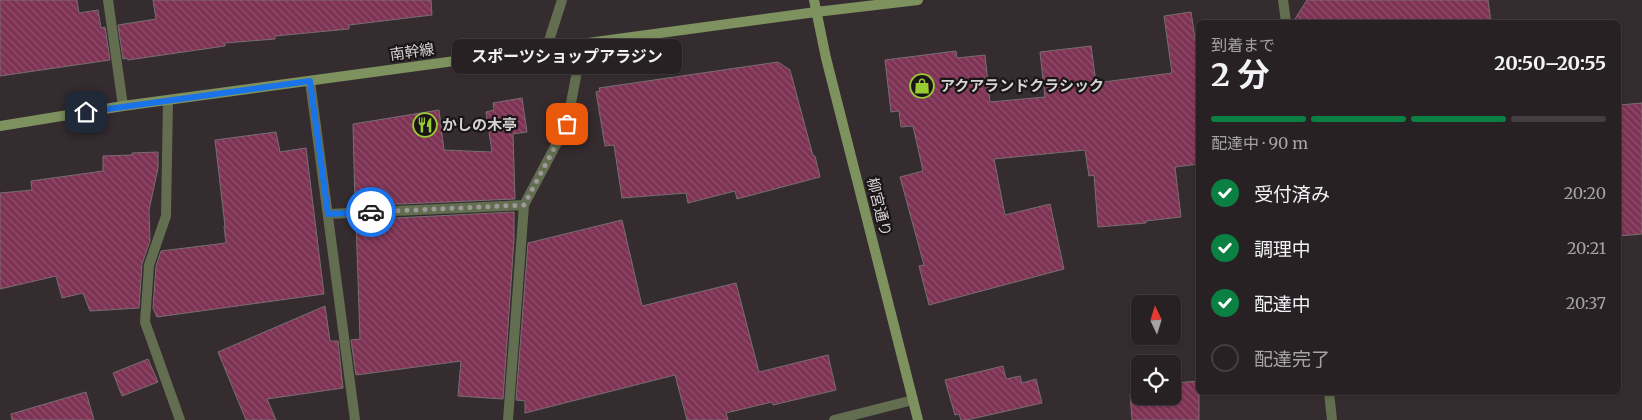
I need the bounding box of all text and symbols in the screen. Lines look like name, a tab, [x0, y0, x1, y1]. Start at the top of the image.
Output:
text: 到着まで	[1211, 35, 1275, 55]
street label: 南幹線	[388, 39, 436, 64]
callout: スポーツショップアラジン	[452, 39, 682, 74]
text: スポーツショップアラジン	[471, 46, 663, 66]
text: 20:50–20:55	[1494, 51, 1606, 75]
text: 2 分	[1211, 55, 1269, 95]
shop icon: アクアランドクラシック	[909, 73, 935, 99]
place label: アクアランドクラシック	[940, 76, 1104, 95]
pin	[65, 91, 107, 133]
icon: home	[72, 98, 100, 126]
pin	[546, 103, 588, 145]
icon: bag	[553, 110, 581, 138]
restaurant icon: かしの木亭	[412, 112, 438, 138]
place label: かしの木亭	[442, 115, 517, 134]
text: 配達中 · 90 m	[1211, 133, 1308, 153]
street label: 柳宮通り	[863, 175, 896, 238]
icon: check	[1211, 179, 1239, 207]
text: 受付済み	[1254, 182, 1330, 206]
text: 20:20	[1564, 183, 1606, 203]
courier	[346, 187, 396, 237]
icon: car	[357, 198, 385, 226]
icon: check	[1211, 234, 1239, 262]
text: 調理中	[1254, 237, 1311, 261]
text: 20:21	[1567, 238, 1606, 258]
icon: check	[1211, 289, 1239, 317]
text: 配達中	[1254, 292, 1311, 316]
text: 20:37	[1566, 293, 1606, 313]
north arrow	[1131, 295, 1181, 345]
map controls	[1131, 295, 1181, 405]
text: 配達完了	[1254, 347, 1330, 371]
button: locate	[1131, 355, 1181, 405]

